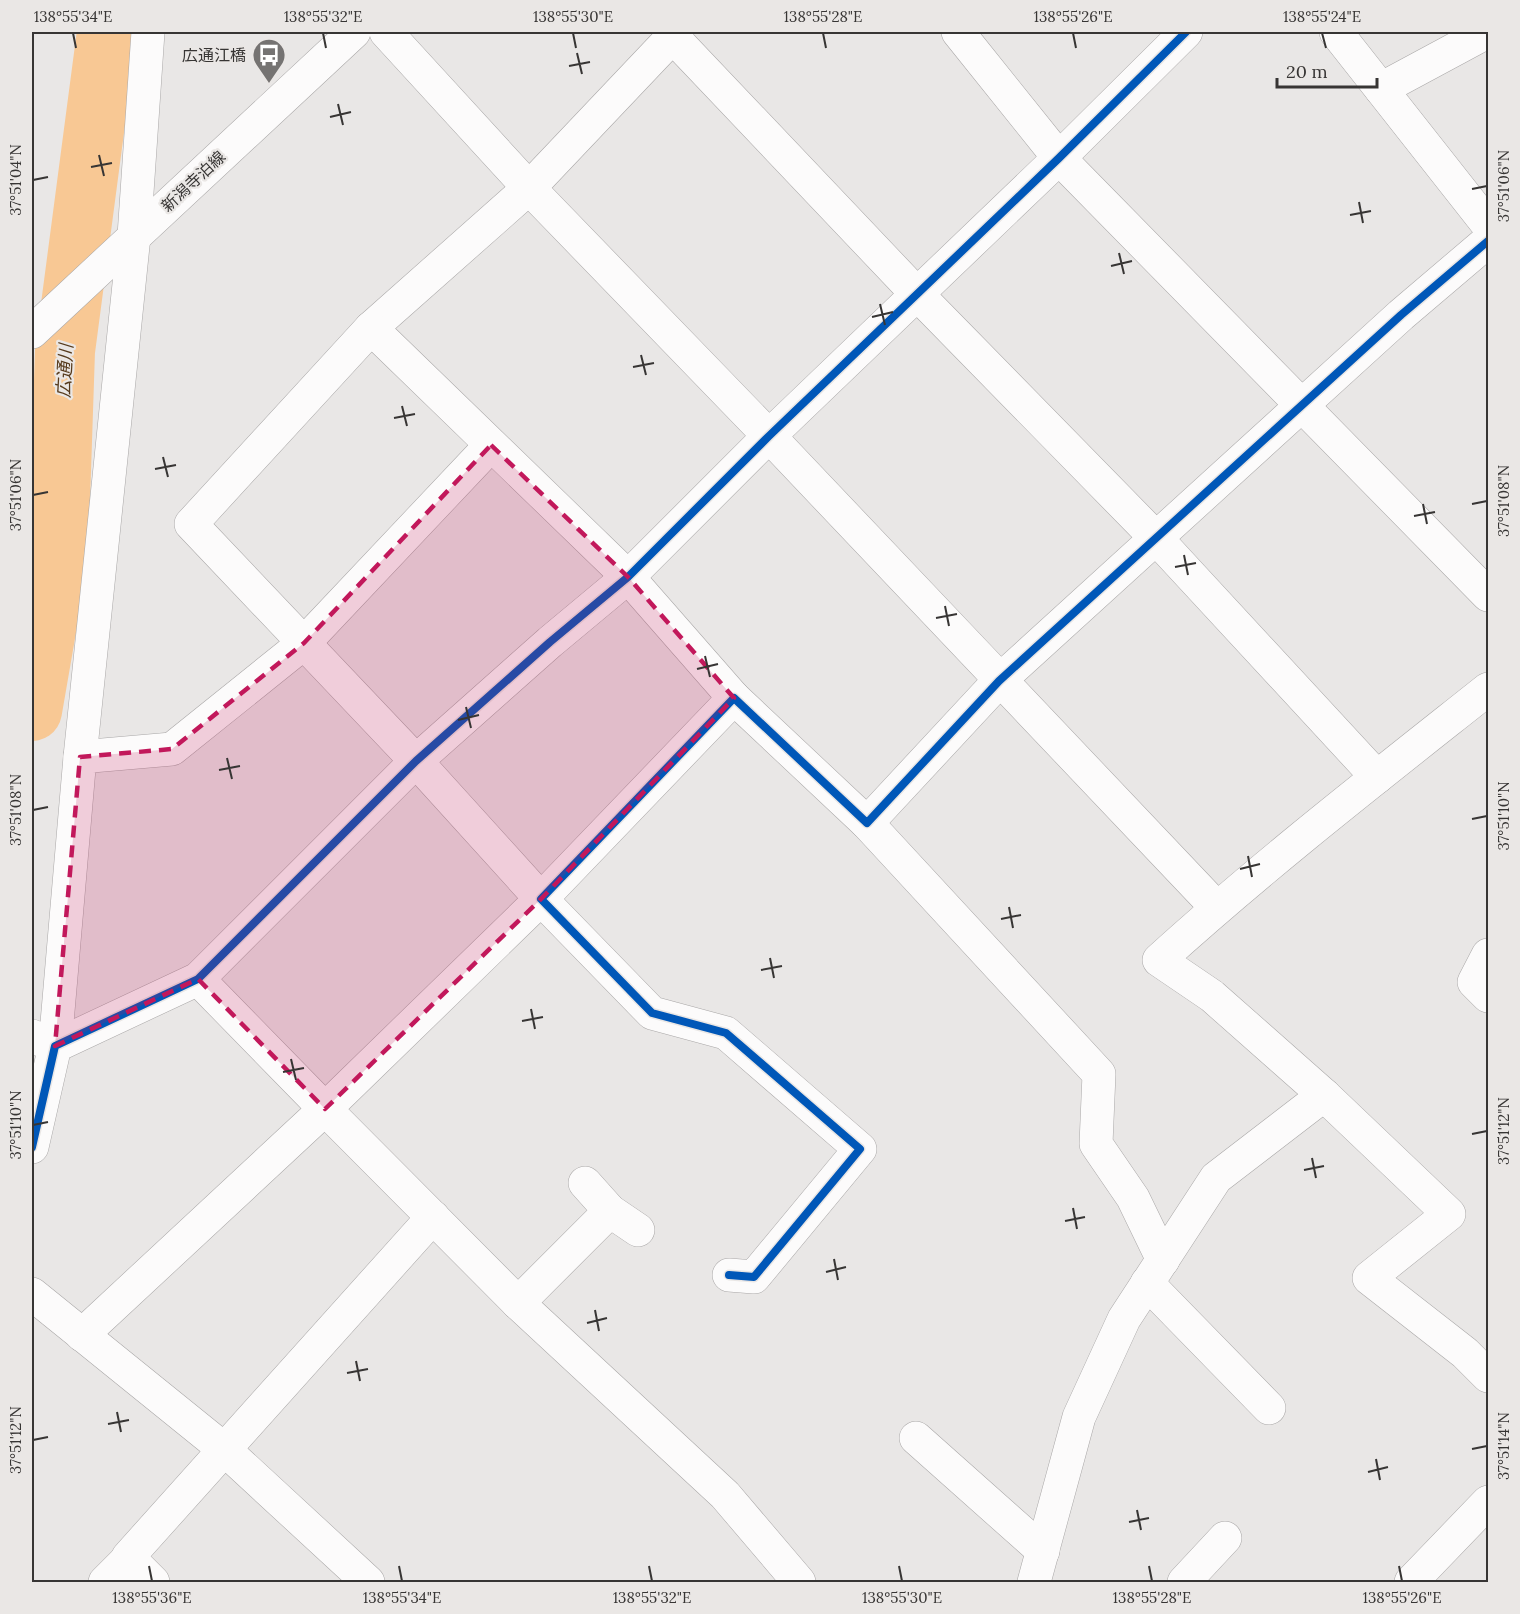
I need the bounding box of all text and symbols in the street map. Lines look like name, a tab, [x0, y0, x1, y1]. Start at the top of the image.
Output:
text: 138°55'34"E	[34, 7, 112, 26]
text: 138°55'32"E	[284, 7, 362, 26]
text: 138°55'30"E	[533, 7, 613, 26]
text: 138°55'28"E	[784, 7, 862, 26]
text: 138°55'26"E	[1033, 7, 1113, 26]
text: 138°55'24"E	[1283, 7, 1361, 26]
bus stop icon: 広通江橋	[251, 37, 287, 84]
place label: 広通江橋	[182, 45, 246, 65]
scale bar	[1277, 51, 1378, 89]
text: 20 m	[1286, 60, 1328, 83]
text: 37°51'04"N	[6, 144, 25, 216]
street label: 新潟寺泊線	[157, 146, 229, 216]
text: 37°51'06"N	[1494, 150, 1513, 222]
water label: 広通川	[52, 341, 78, 399]
text: 37°51'06"N	[6, 459, 25, 531]
text: 37°51'08"N	[1494, 465, 1513, 537]
text: 37°51'08"N	[6, 774, 25, 846]
text: 37°51'10"N	[1494, 781, 1513, 851]
text: 37°51'10"N	[6, 1090, 25, 1160]
text: 37°51'12"N	[1494, 1097, 1513, 1165]
text: 37°51'12"N	[6, 1406, 25, 1474]
text: 37°51'14"N	[1494, 1412, 1513, 1480]
text: 138°55'36"E	[112, 1588, 192, 1607]
text: 138°55'34"E	[363, 1588, 441, 1607]
text: 138°55'32"E	[613, 1588, 691, 1607]
text: 138°55'30"E	[862, 1588, 942, 1607]
text: 138°55'28"E	[1113, 1588, 1191, 1607]
text: 138°55'26"E	[1362, 1588, 1442, 1607]

